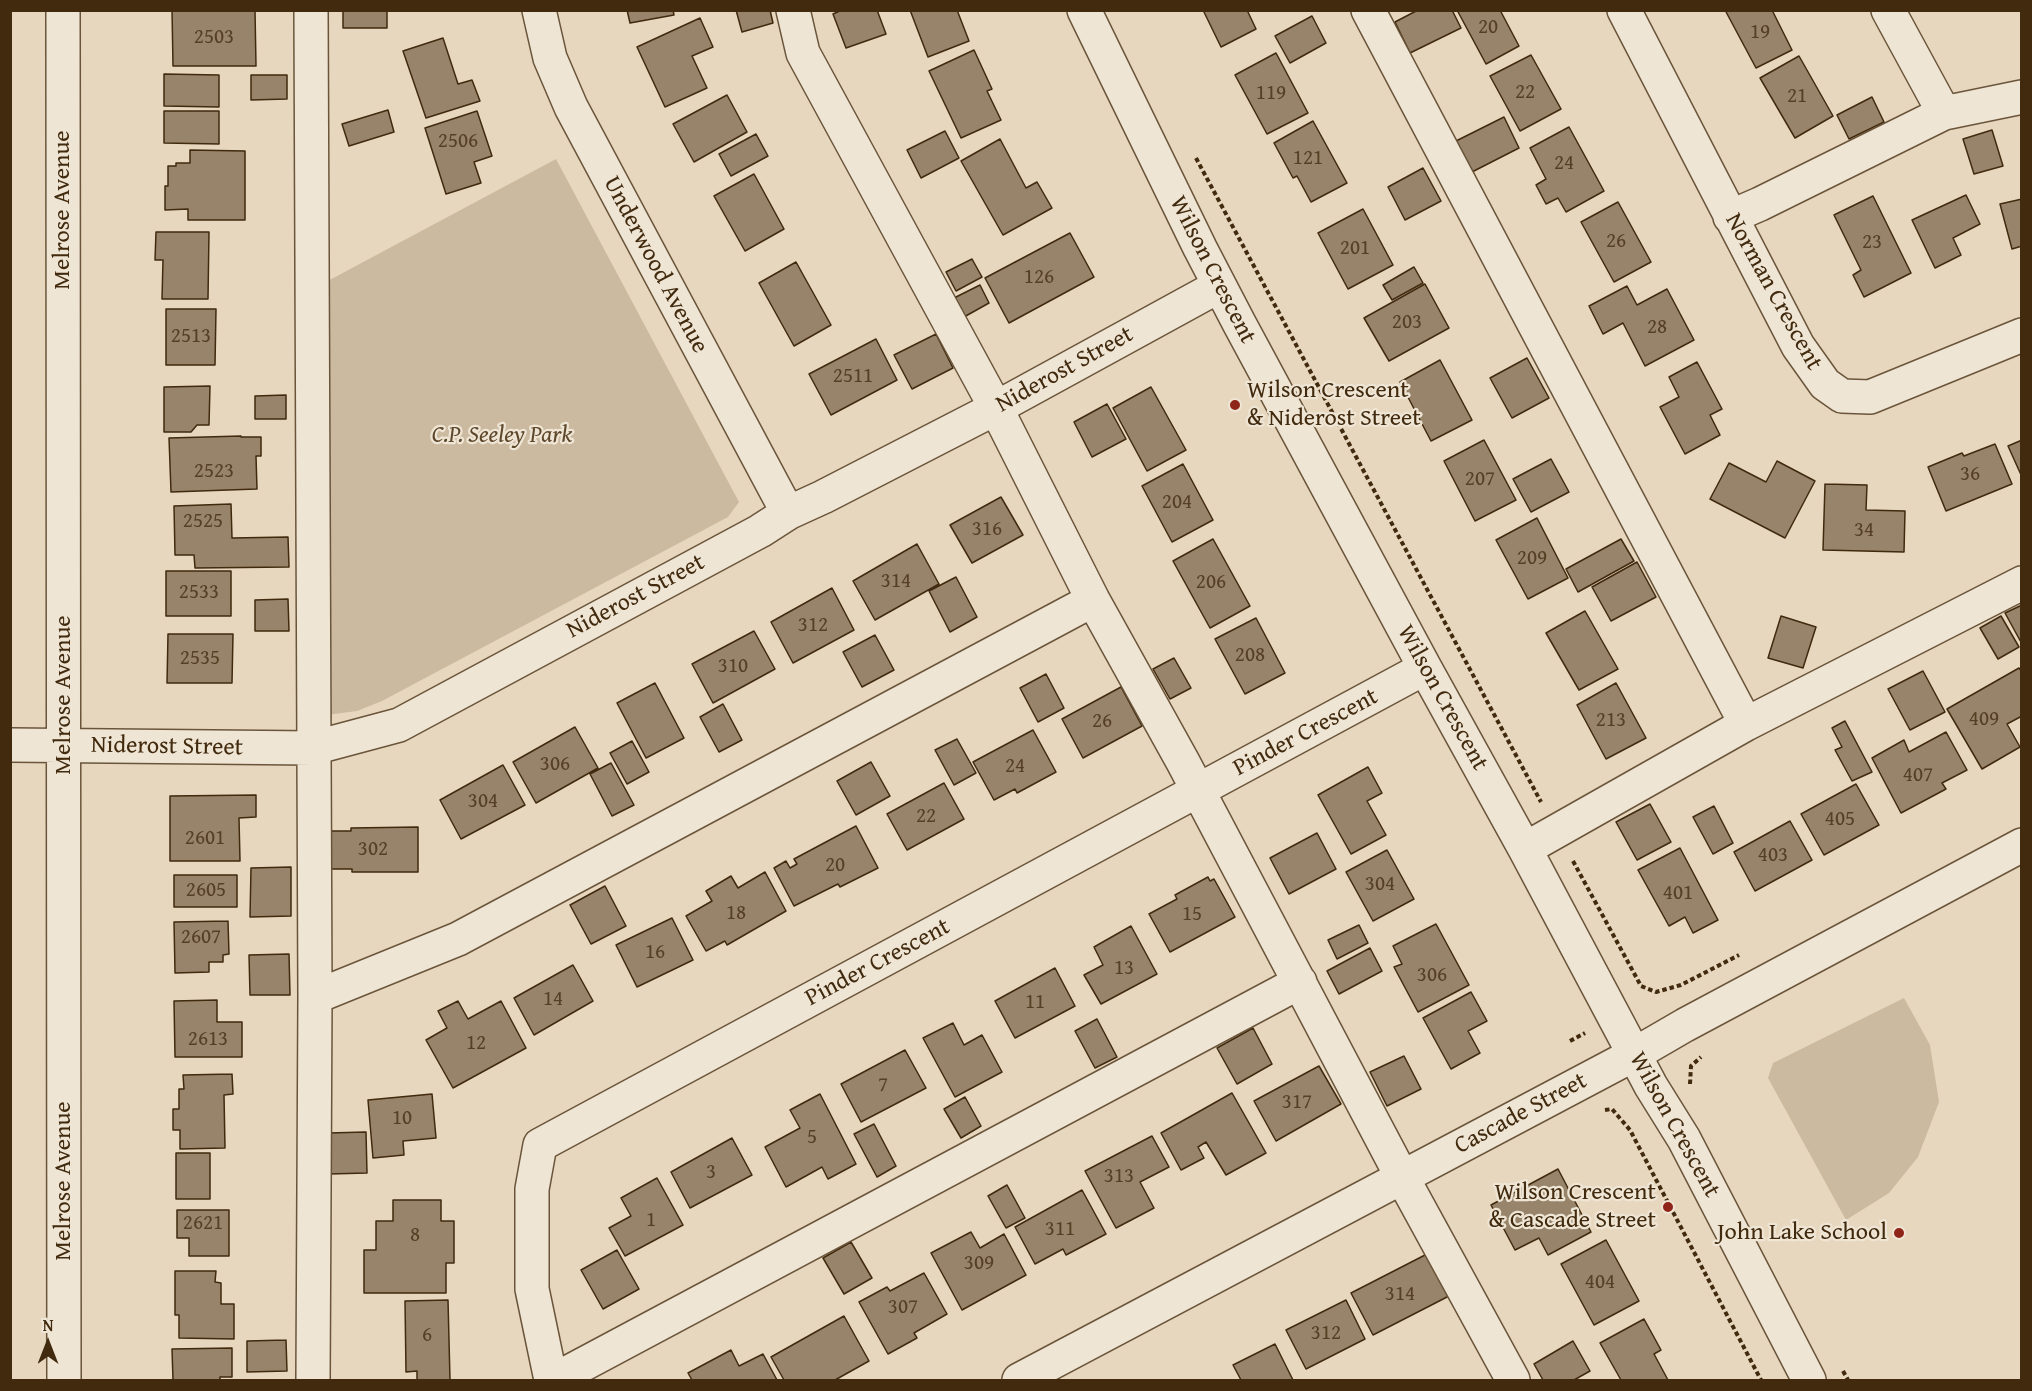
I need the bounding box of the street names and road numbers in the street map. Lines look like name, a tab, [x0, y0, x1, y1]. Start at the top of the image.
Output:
street label: Melrose Avenue	[49, 130, 77, 290]
street label: Underwood Avenue	[596, 172, 714, 358]
street label: Wilson Crescent	[1162, 191, 1262, 349]
street label: Norman Crescent	[1718, 209, 1828, 375]
street label: Niderost Street	[991, 320, 1139, 420]
street label: Niderost Street	[562, 549, 710, 645]
street label: Melrose Avenue	[50, 615, 78, 775]
street label: Wilson Crescent	[1390, 620, 1494, 776]
street label: Pinder Crescent	[1229, 683, 1383, 783]
street label: Niderost Street	[91, 731, 243, 763]
street label: Pinder Crescent	[801, 913, 955, 1013]
street label: Wilson Crescent	[1622, 1047, 1726, 1203]
street label: Cascade Street	[1450, 1067, 1592, 1161]
street label: Melrose Avenue	[50, 1101, 78, 1261]

